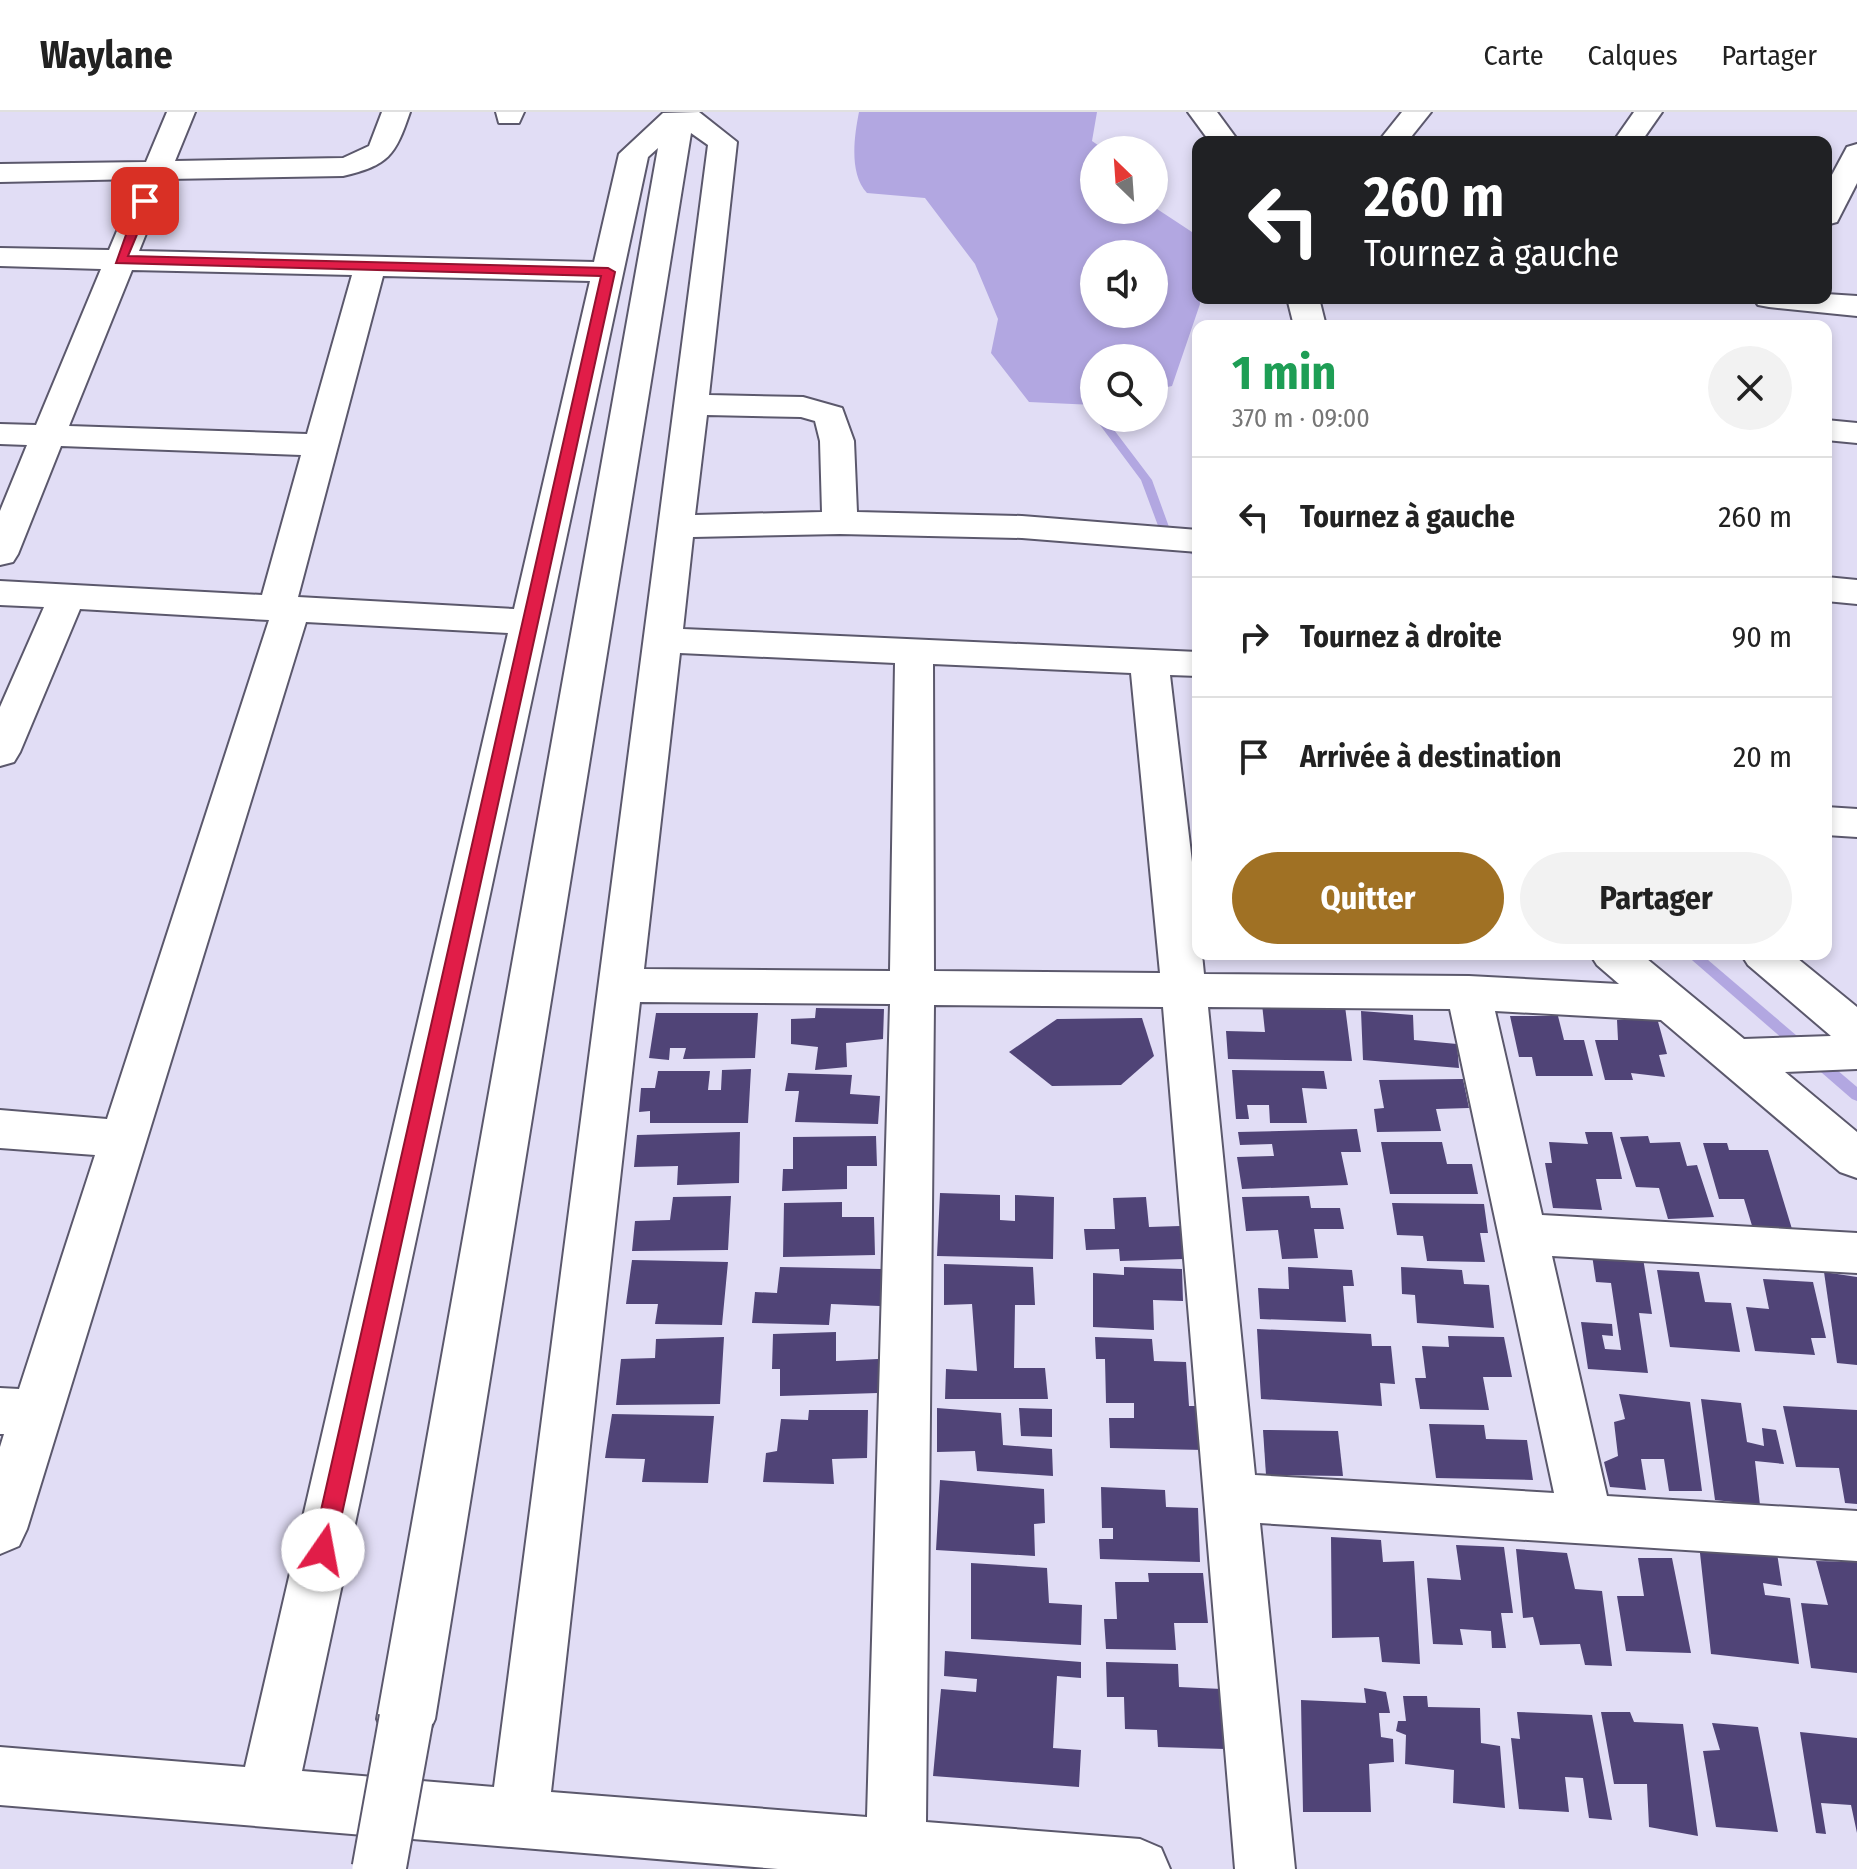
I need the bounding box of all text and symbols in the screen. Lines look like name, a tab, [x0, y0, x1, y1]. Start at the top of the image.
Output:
text: Waylane	[40, 32, 173, 78]
text: Carte	[1484, 39, 1544, 72]
text: Calques	[1588, 39, 1678, 72]
text: Partager	[1722, 39, 1817, 72]
north arrow	[1080, 136, 1168, 224]
map controls	[1080, 136, 1168, 432]
text: 260 m	[1364, 164, 1504, 231]
pin	[111, 167, 179, 235]
icon: left	[1232, 168, 1336, 272]
icon: arrive	[123, 179, 167, 223]
text: Tournez à gauche	[1364, 232, 1619, 276]
button: sound	[1080, 240, 1168, 328]
button: search	[1080, 344, 1168, 432]
text: 1 min	[1232, 344, 1337, 402]
button: close	[1708, 346, 1792, 430]
text: 370 m · 09:00	[1232, 403, 1370, 434]
icon: left	[1232, 495, 1276, 539]
text: Tournez à gauche	[1300, 499, 1515, 535]
text: 260 m	[1718, 499, 1792, 535]
icon: right	[1232, 615, 1276, 659]
text: Tournez à droite	[1300, 619, 1502, 655]
text: 90 m	[1732, 619, 1792, 655]
icon: arrive	[1232, 735, 1276, 779]
text: Arrivée à destination	[1300, 739, 1561, 775]
text: 20 m	[1733, 739, 1792, 775]
button: Quitter	[1232, 852, 1504, 944]
button: Partager	[1520, 852, 1792, 944]
position arrow	[281, 1508, 365, 1592]

